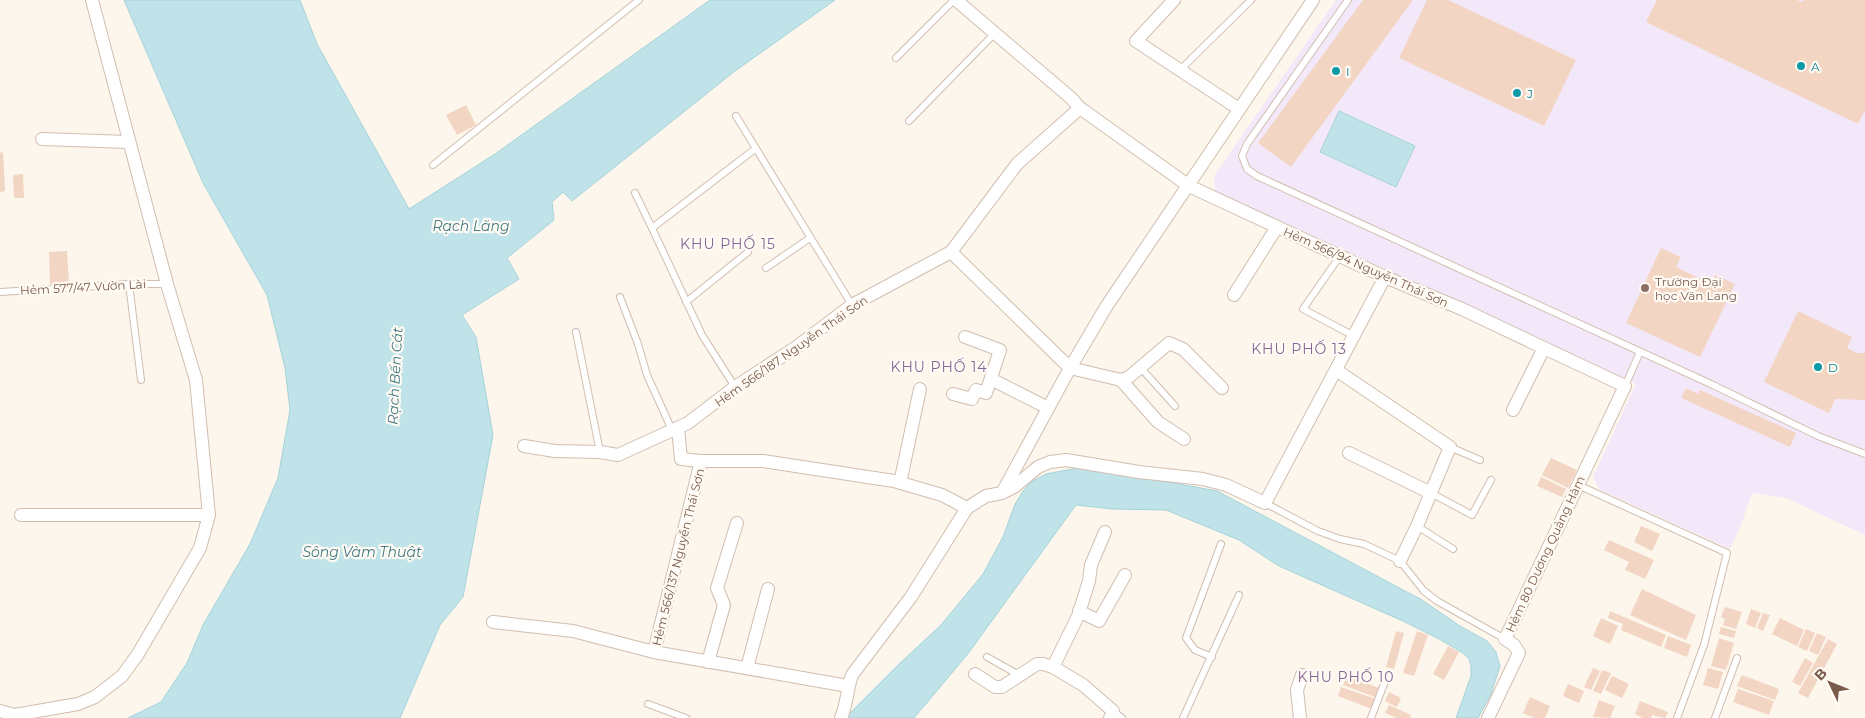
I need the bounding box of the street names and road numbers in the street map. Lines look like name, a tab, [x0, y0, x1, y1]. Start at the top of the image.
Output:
street label: Hẻm 566/94 Nguyễn Thái Sơn	[1281, 224, 1451, 310]
street label: Hẻm 577/47 Vườn Lài	[20, 276, 146, 298]
street label: Hẻm 566/187 Nguyễn Thái Sơn	[712, 292, 870, 410]
street label: Hẻm 566/137 Nguyễn Thái Sơn	[649, 467, 707, 647]
street label: Hẻm 80 Dương Quảng Hàm	[1502, 473, 1588, 635]

